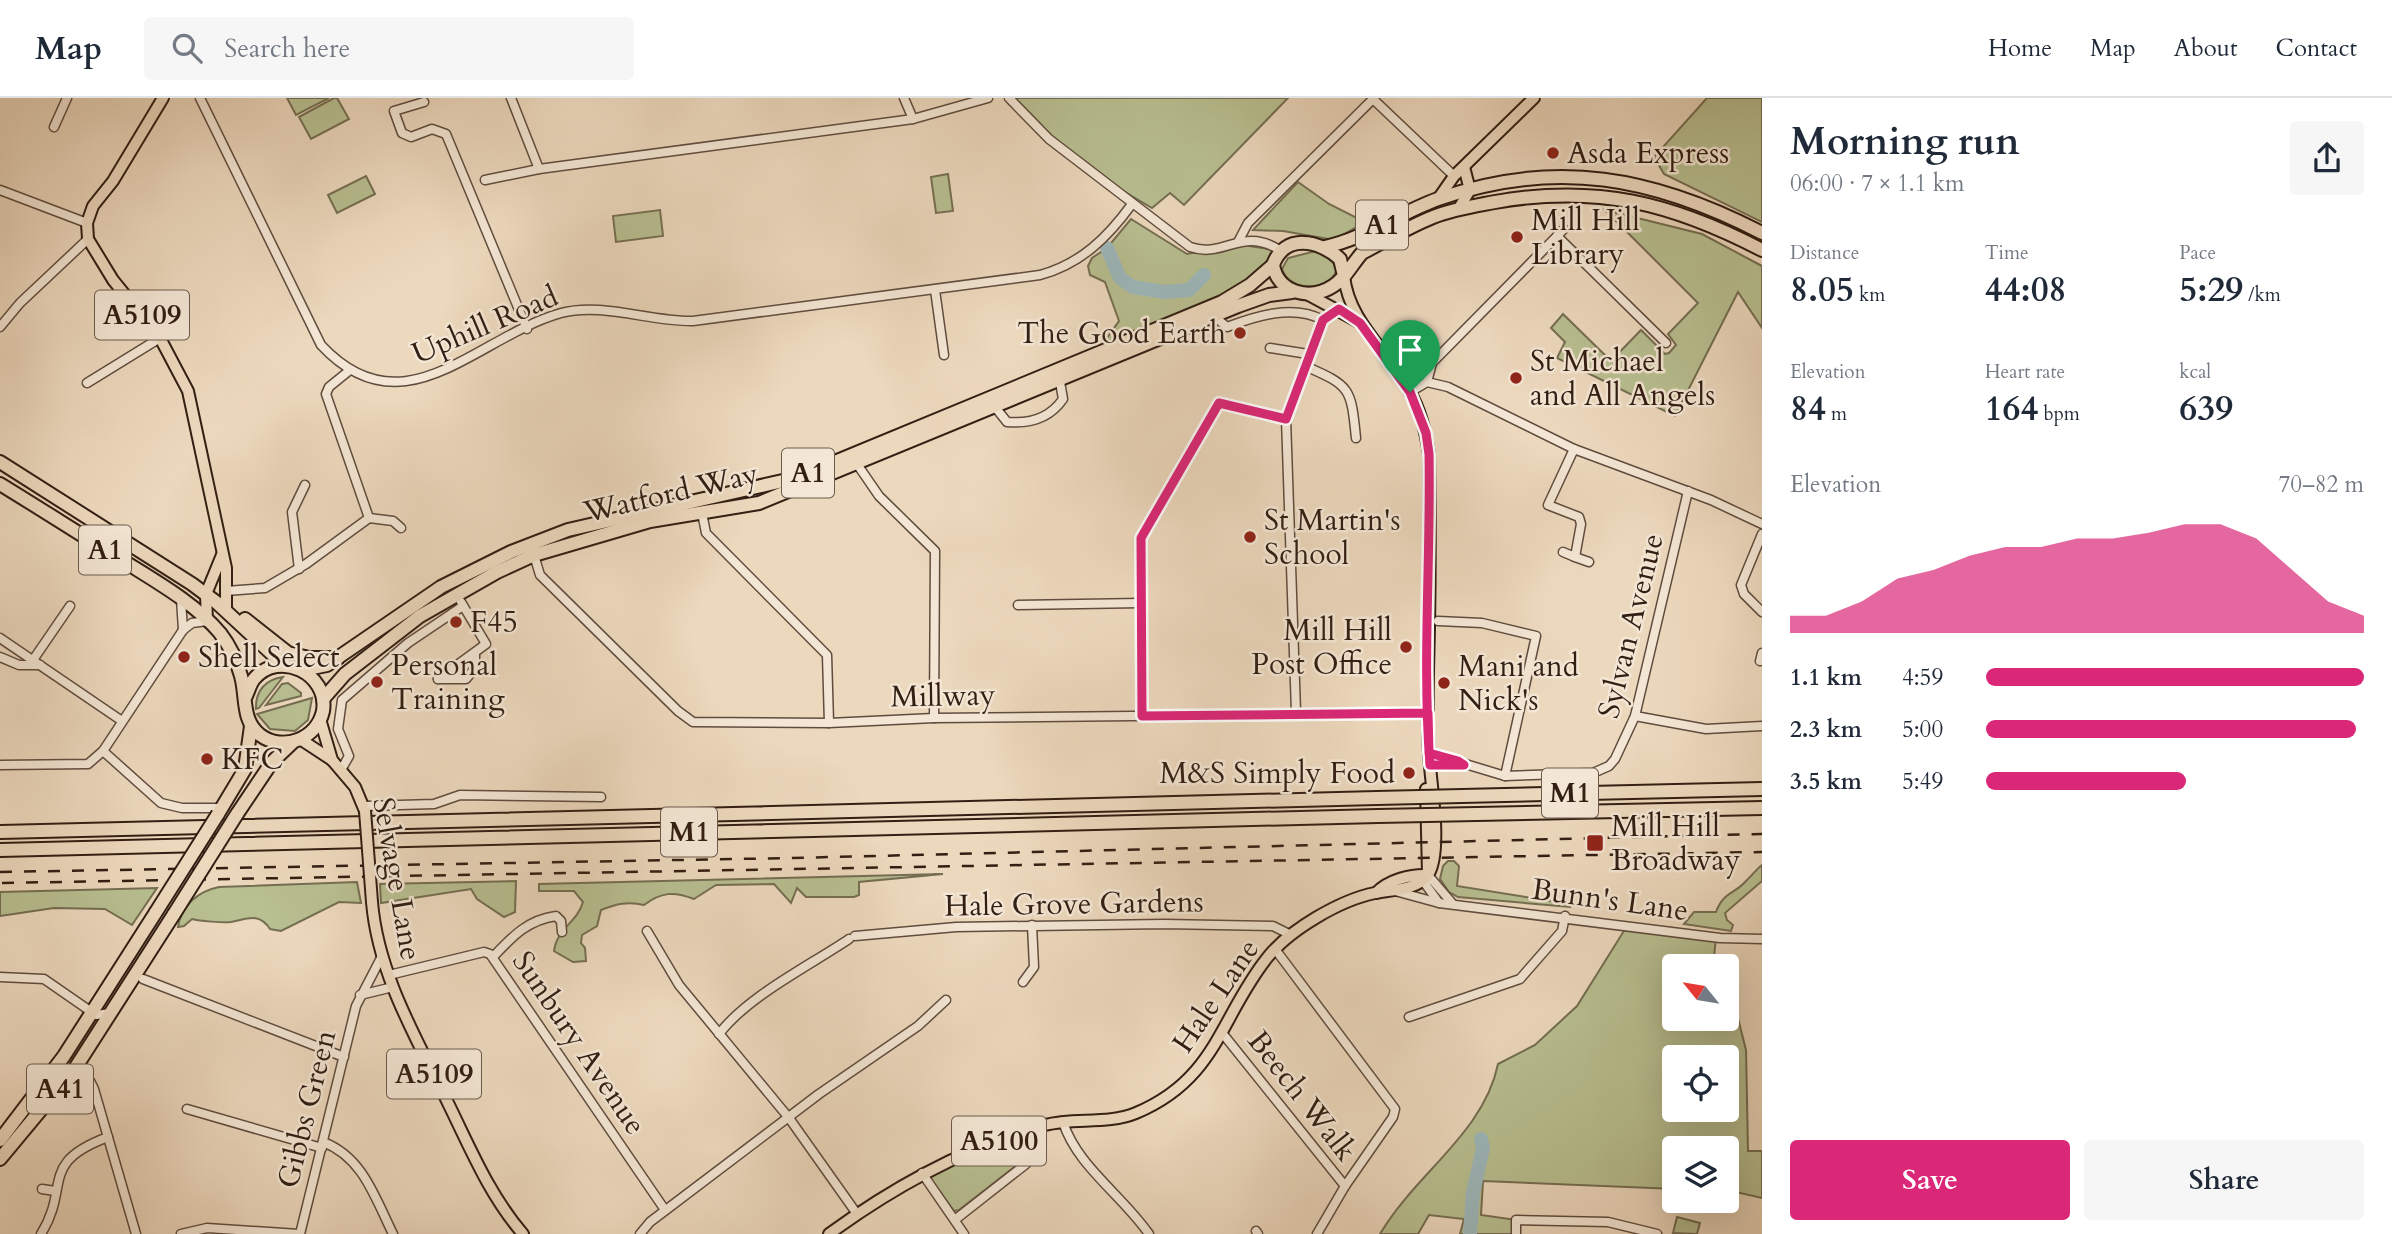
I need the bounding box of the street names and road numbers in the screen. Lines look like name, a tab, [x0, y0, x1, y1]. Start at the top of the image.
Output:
road number: A1	[1356, 200, 1408, 250]
street label: Uphill Road	[406, 276, 564, 374]
road number: A5109	[95, 290, 189, 340]
road number: A1	[782, 448, 834, 498]
street label: Watford Way	[579, 453, 762, 533]
road number: A1	[79, 526, 131, 574]
street label: Sylvan Avenue	[1588, 529, 1674, 723]
street label: Millway	[890, 675, 996, 717]
road number: M1	[1542, 768, 1598, 818]
street label: Selvage Lane	[363, 794, 431, 964]
road number: M1	[661, 808, 717, 856]
street label: Bunn's Lane	[1529, 869, 1691, 931]
street label: Hale Grove Gardens	[944, 881, 1204, 927]
street label: Hale Lane	[1163, 931, 1269, 1061]
street label: Sunbury Avenue	[502, 943, 656, 1143]
street label: Beech Walk	[1238, 1022, 1366, 1170]
street label: Gibbs Green	[268, 1026, 346, 1192]
road number: A5109	[387, 1049, 481, 1098]
road number: A41	[27, 1065, 93, 1114]
road number: A5100	[952, 1116, 1046, 1166]

